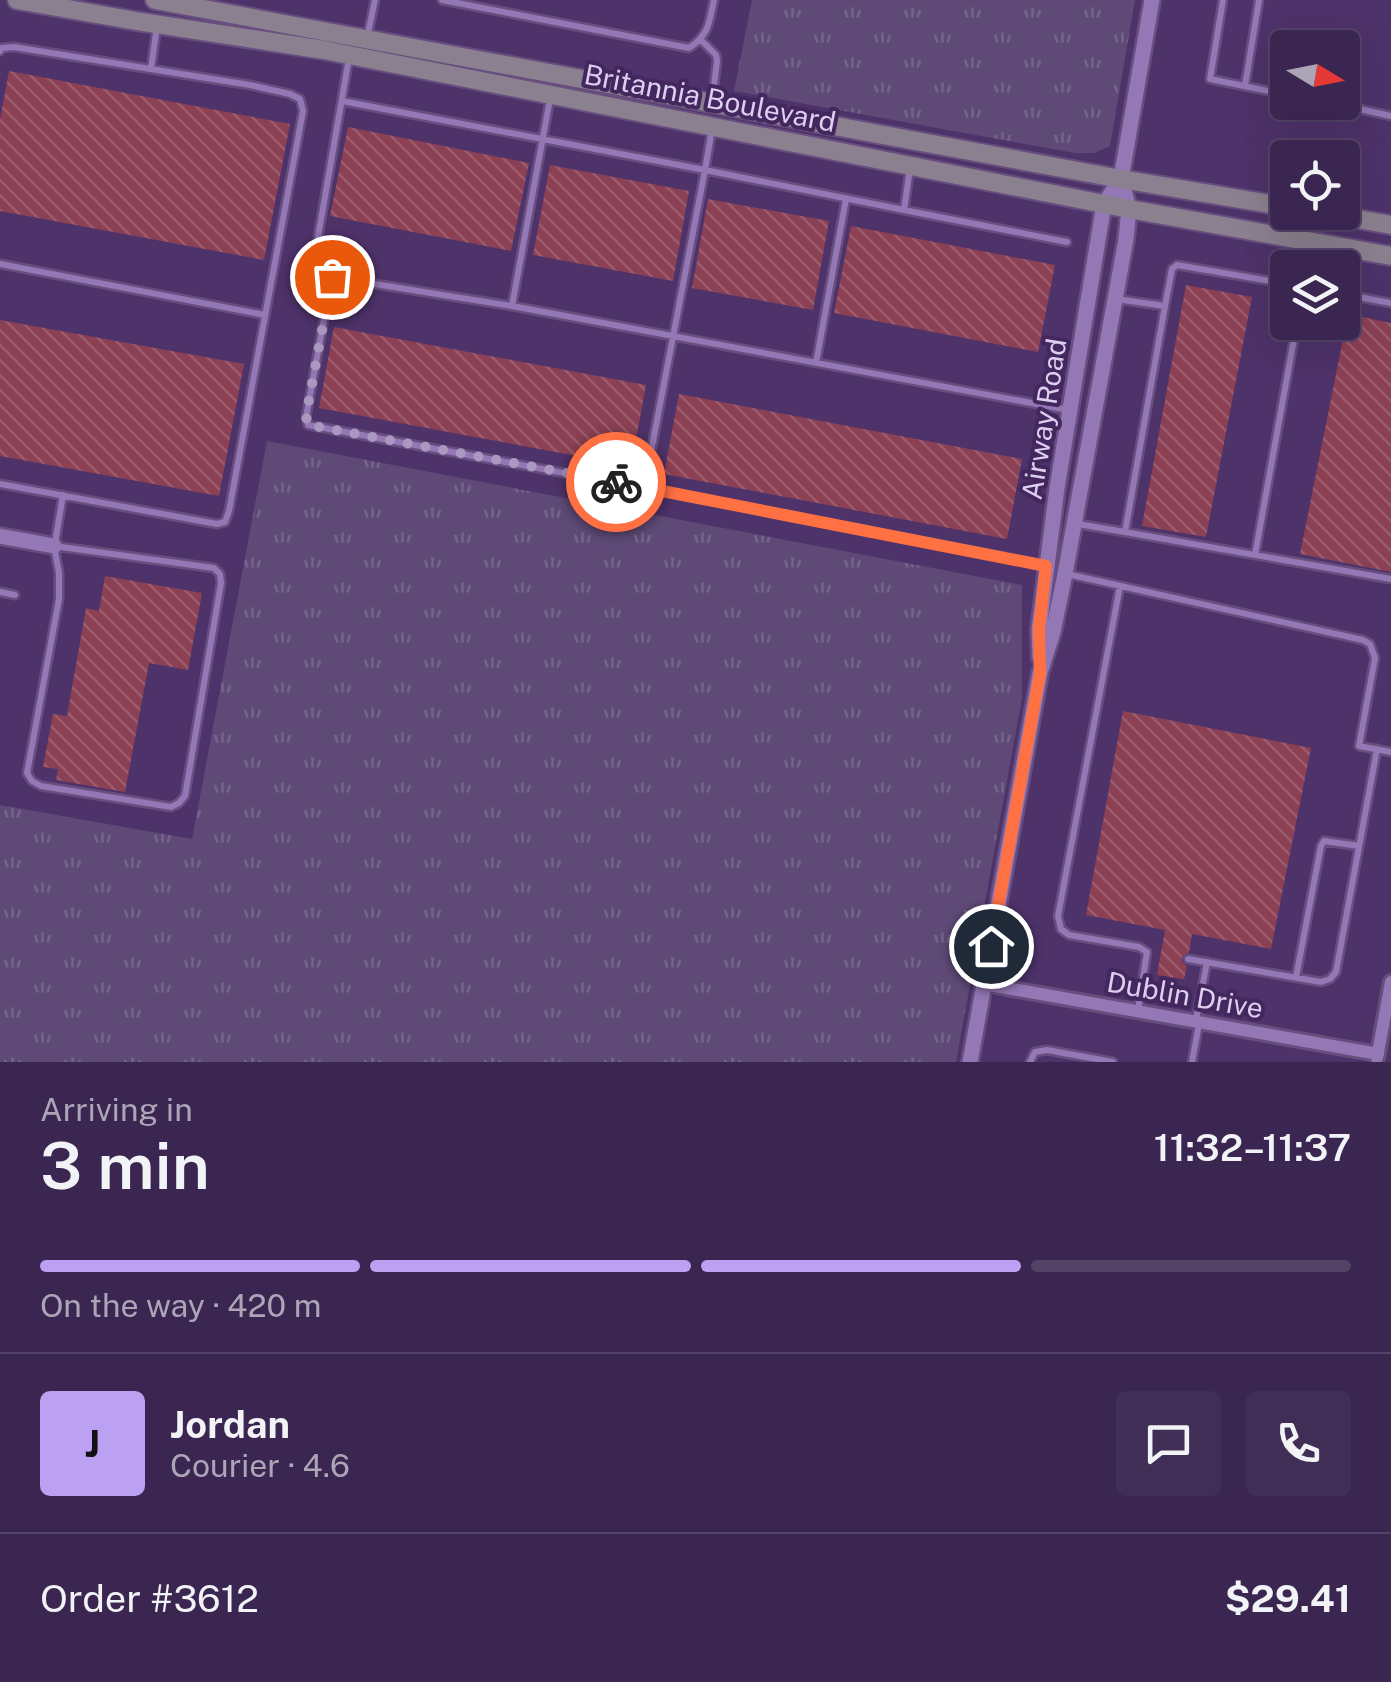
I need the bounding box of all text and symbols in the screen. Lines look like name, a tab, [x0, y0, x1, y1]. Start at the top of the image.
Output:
north arrow	[1270, 30, 1360, 120]
map controls	[1270, 30, 1360, 340]
street label: Britannia Boulevard	[581, 57, 839, 138]
button: locate	[1270, 140, 1360, 230]
pin	[290, 235, 375, 320]
icon: bag	[305, 250, 360, 305]
button: layers	[1270, 250, 1360, 340]
street label: Airway Road	[1014, 336, 1073, 502]
courier	[566, 432, 666, 532]
icon: bike	[589, 455, 644, 510]
pin	[949, 904, 1034, 989]
icon: home	[964, 919, 1019, 974]
street label: Dublin Drive	[1104, 965, 1266, 1024]
text: Arriving in	[40, 1091, 193, 1128]
text: 11:32–11:37	[1154, 1125, 1351, 1170]
text: 3 min	[40, 1127, 210, 1204]
text: On the way · 420 m	[40, 1287, 322, 1324]
button: chat	[1116, 1391, 1221, 1496]
button: phone	[1246, 1391, 1351, 1496]
text: Jordan	[170, 1402, 290, 1447]
text: J	[85, 1421, 100, 1466]
text: Courier · 4.6	[170, 1447, 350, 1484]
text: Order #3612	[40, 1576, 259, 1621]
text: $29.41	[1225, 1576, 1351, 1621]

